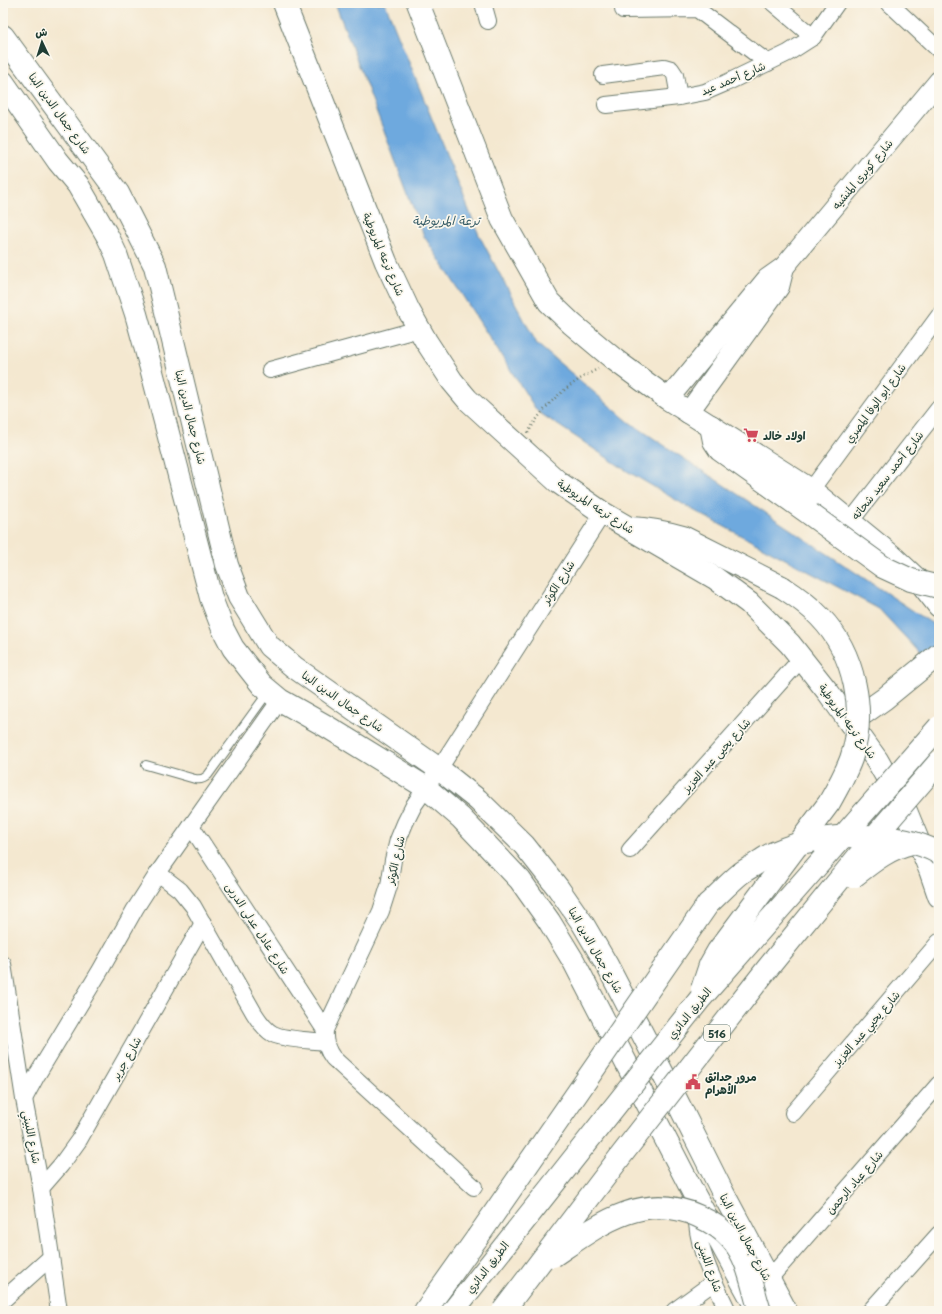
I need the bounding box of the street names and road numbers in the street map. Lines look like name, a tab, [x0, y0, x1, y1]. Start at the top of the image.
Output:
street label: شارع أحمد عيد	[698, 57, 768, 100]
street label: شارع جمال الدين البنا	[24, 69, 95, 158]
street label: شارع كوبرى المنشيه	[828, 135, 897, 213]
street label: شارع ترعه المريوطية	[358, 210, 409, 299]
street label: شارع ابو الوفا المصري	[840, 360, 911, 447]
street label: شارع جمال الدين البنا	[170, 368, 211, 466]
street label: شارع أحمد سعيد شحاته	[847, 427, 928, 524]
street label: شارع ترعه المريوطية	[553, 475, 638, 538]
street label: شارع الكوثر	[537, 557, 579, 609]
street label: شارع جمال الدين البنا	[298, 666, 387, 737]
street label: شارع ترعه المريوطية	[814, 680, 881, 763]
street label: شارع يحيى عبد العزيز	[677, 714, 755, 798]
street label: شارع الكوثر	[381, 834, 410, 887]
street label: شارع عادل عدلى الدربى	[221, 879, 294, 978]
street label: شارع جمال الدين البنا	[564, 904, 628, 997]
street label: الطريق الدائري	[663, 984, 716, 1043]
street label: شارع يحيي عبد العزيز	[828, 986, 906, 1072]
road number: 516	[704, 1025, 730, 1041]
street label: شارع جرير	[106, 1033, 146, 1084]
street label: شارع اللبيني	[16, 1109, 46, 1166]
street label: شارع عباد الرحمن	[821, 1146, 887, 1218]
street label: شارع جمال الدين البنا	[715, 1190, 776, 1284]
street label: الطريق الدائري	[461, 1237, 514, 1297]
street label: شارع اللبينى	[692, 1238, 727, 1295]

